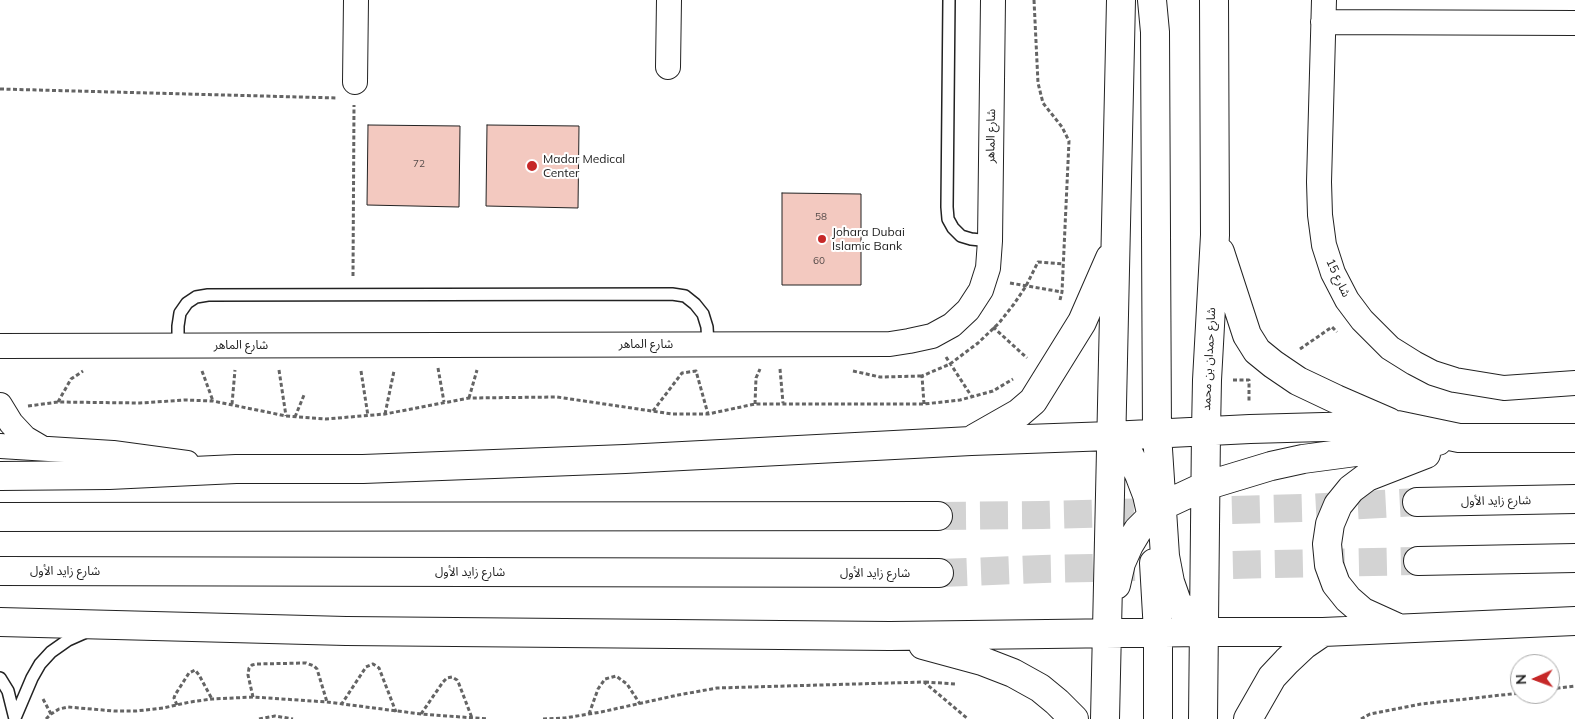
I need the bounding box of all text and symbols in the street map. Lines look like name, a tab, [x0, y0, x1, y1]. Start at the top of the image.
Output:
street label: شارع الماهر	[983, 109, 999, 163]
place label: Madar Medical Center	[543, 152, 625, 180]
house number: 72	[413, 158, 425, 170]
marker: Madar Medical Center	[525, 159, 539, 173]
house number: 58	[815, 211, 827, 223]
place label: Johara Dubai Islamic Bank	[832, 225, 905, 253]
marker: Johara Dubai Islamic Bank	[816, 233, 828, 245]
house number: 60	[813, 255, 825, 267]
street label: شارع 15	[1323, 256, 1353, 300]
street label: شارع حمدان بن محمد	[1199, 307, 1219, 411]
street label: شارع الماهر	[619, 337, 673, 351]
street label: شارع الماهر	[214, 338, 268, 352]
street label: شارع زايد الأول	[1461, 493, 1531, 509]
street label: شارع زايد الأول	[30, 564, 100, 578]
street label: شارع زايد الأول	[435, 565, 505, 579]
street label: شارع زايد الأول	[840, 566, 910, 580]
north arrow	[1510, 654, 1560, 704]
text: N	[1512, 674, 1530, 685]

